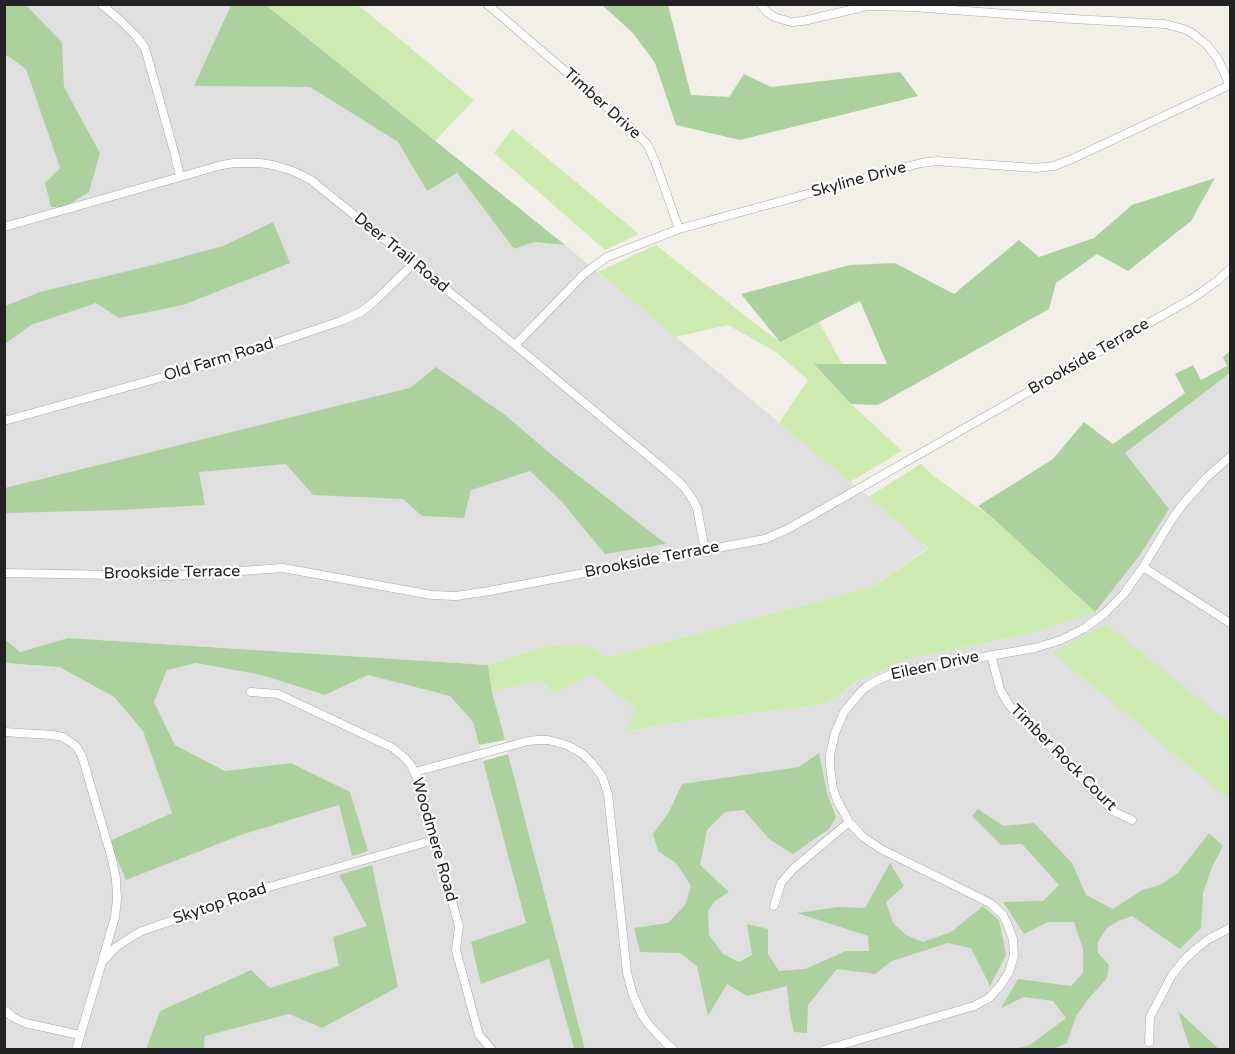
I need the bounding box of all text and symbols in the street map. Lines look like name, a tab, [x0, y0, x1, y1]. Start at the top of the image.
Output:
street label: Timber Drive	[559, 64, 645, 144]
street label: Skyline Drive	[809, 158, 909, 202]
street label: Deer Trail Road	[350, 209, 452, 297]
street label: Brookside Terrace	[1025, 315, 1153, 399]
street label: Old Farm Road	[162, 334, 276, 386]
street label: Brookside Terrace	[583, 538, 721, 582]
street label: Brookside Terrace	[104, 562, 240, 584]
street label: Eileen Drive	[889, 647, 981, 685]
street label: Timber Rock Court	[1006, 701, 1120, 815]
street label: Woodmere Road	[407, 776, 461, 904]
street label: Skytop Road	[171, 879, 269, 929]

